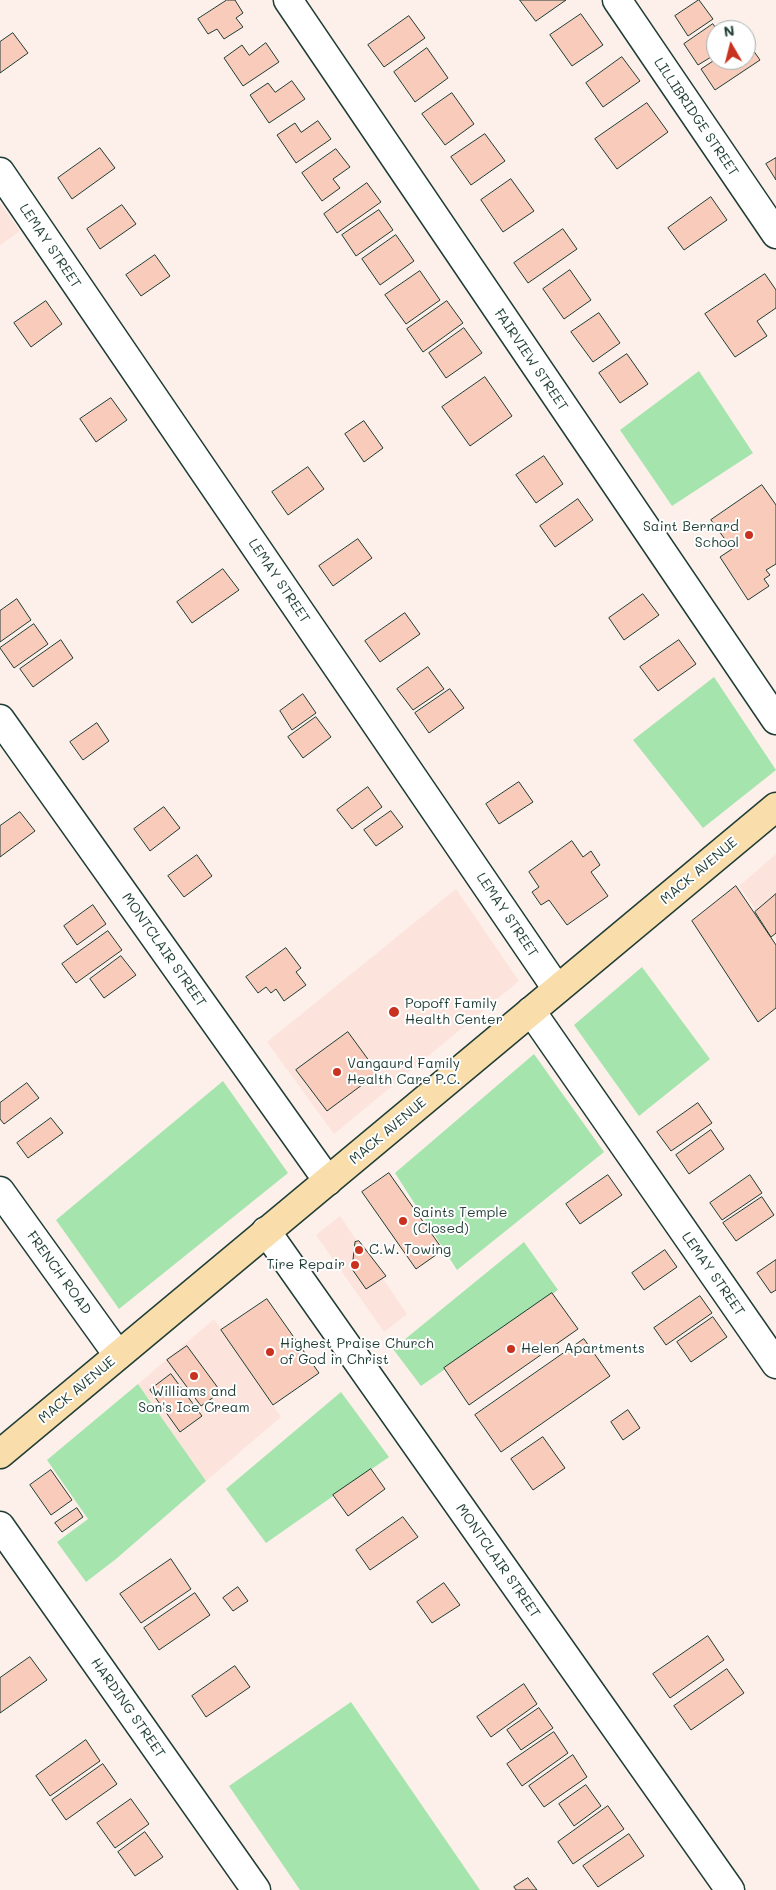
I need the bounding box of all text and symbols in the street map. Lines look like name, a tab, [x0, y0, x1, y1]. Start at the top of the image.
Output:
north arrow	[706, 20, 756, 70]
text: N	[722, 20, 736, 41]
street label: LILLIBRIDGE STREET	[650, 55, 742, 179]
street label: LEMAY STREET	[16, 201, 84, 291]
street label: FAIRVIEW STREET	[491, 306, 571, 414]
place label: Saint Bernard School	[643, 519, 739, 552]
marker: Saint Bernard School	[743, 529, 755, 541]
street label: LEMAY STREET	[245, 536, 313, 626]
street label: MACK AVENUE	[657, 834, 741, 908]
street label: LEMAY STREET	[473, 870, 541, 960]
street label: MONTCLAIR STREET	[118, 890, 210, 1010]
place label: Popoff Family Health Center	[405, 996, 503, 1028]
marker: Popoff Family Health Center	[387, 1005, 401, 1019]
place label: Vangaurd Family Health Care P.C.	[347, 1056, 461, 1088]
marker: Vangaurd Family Health Care P.C.	[331, 1066, 343, 1078]
street label: MACK AVENUE	[346, 1094, 430, 1168]
place label: Saints Temple (Closed)	[413, 1205, 508, 1238]
marker: Saints Temple (Closed)	[397, 1215, 409, 1227]
street label: FRENCH ROAD	[23, 1228, 95, 1318]
street label: LEMAY STREET	[678, 1229, 748, 1319]
place label: C.W. Towing	[369, 1242, 451, 1258]
marker: C.W. Towing	[353, 1244, 365, 1256]
place label: Tire Repair	[266, 1257, 345, 1273]
marker: Tire Repair	[349, 1259, 361, 1271]
place label: Highest Praise Church of God in Christ	[280, 1336, 434, 1368]
place label: Helen Apartments	[521, 1341, 645, 1357]
marker: Helen Apartments	[505, 1343, 517, 1355]
marker: Highest Praise Church of God in Christ	[264, 1346, 276, 1358]
street label: MACK AVENUE	[35, 1353, 119, 1427]
marker: Williams and Son's Ice Cream	[188, 1370, 200, 1382]
place label: Williams and Son's Ice Cream	[138, 1384, 250, 1416]
street label: MONTCLAIR STREET	[452, 1501, 544, 1621]
street label: HARDING STREET	[87, 1655, 169, 1761]

